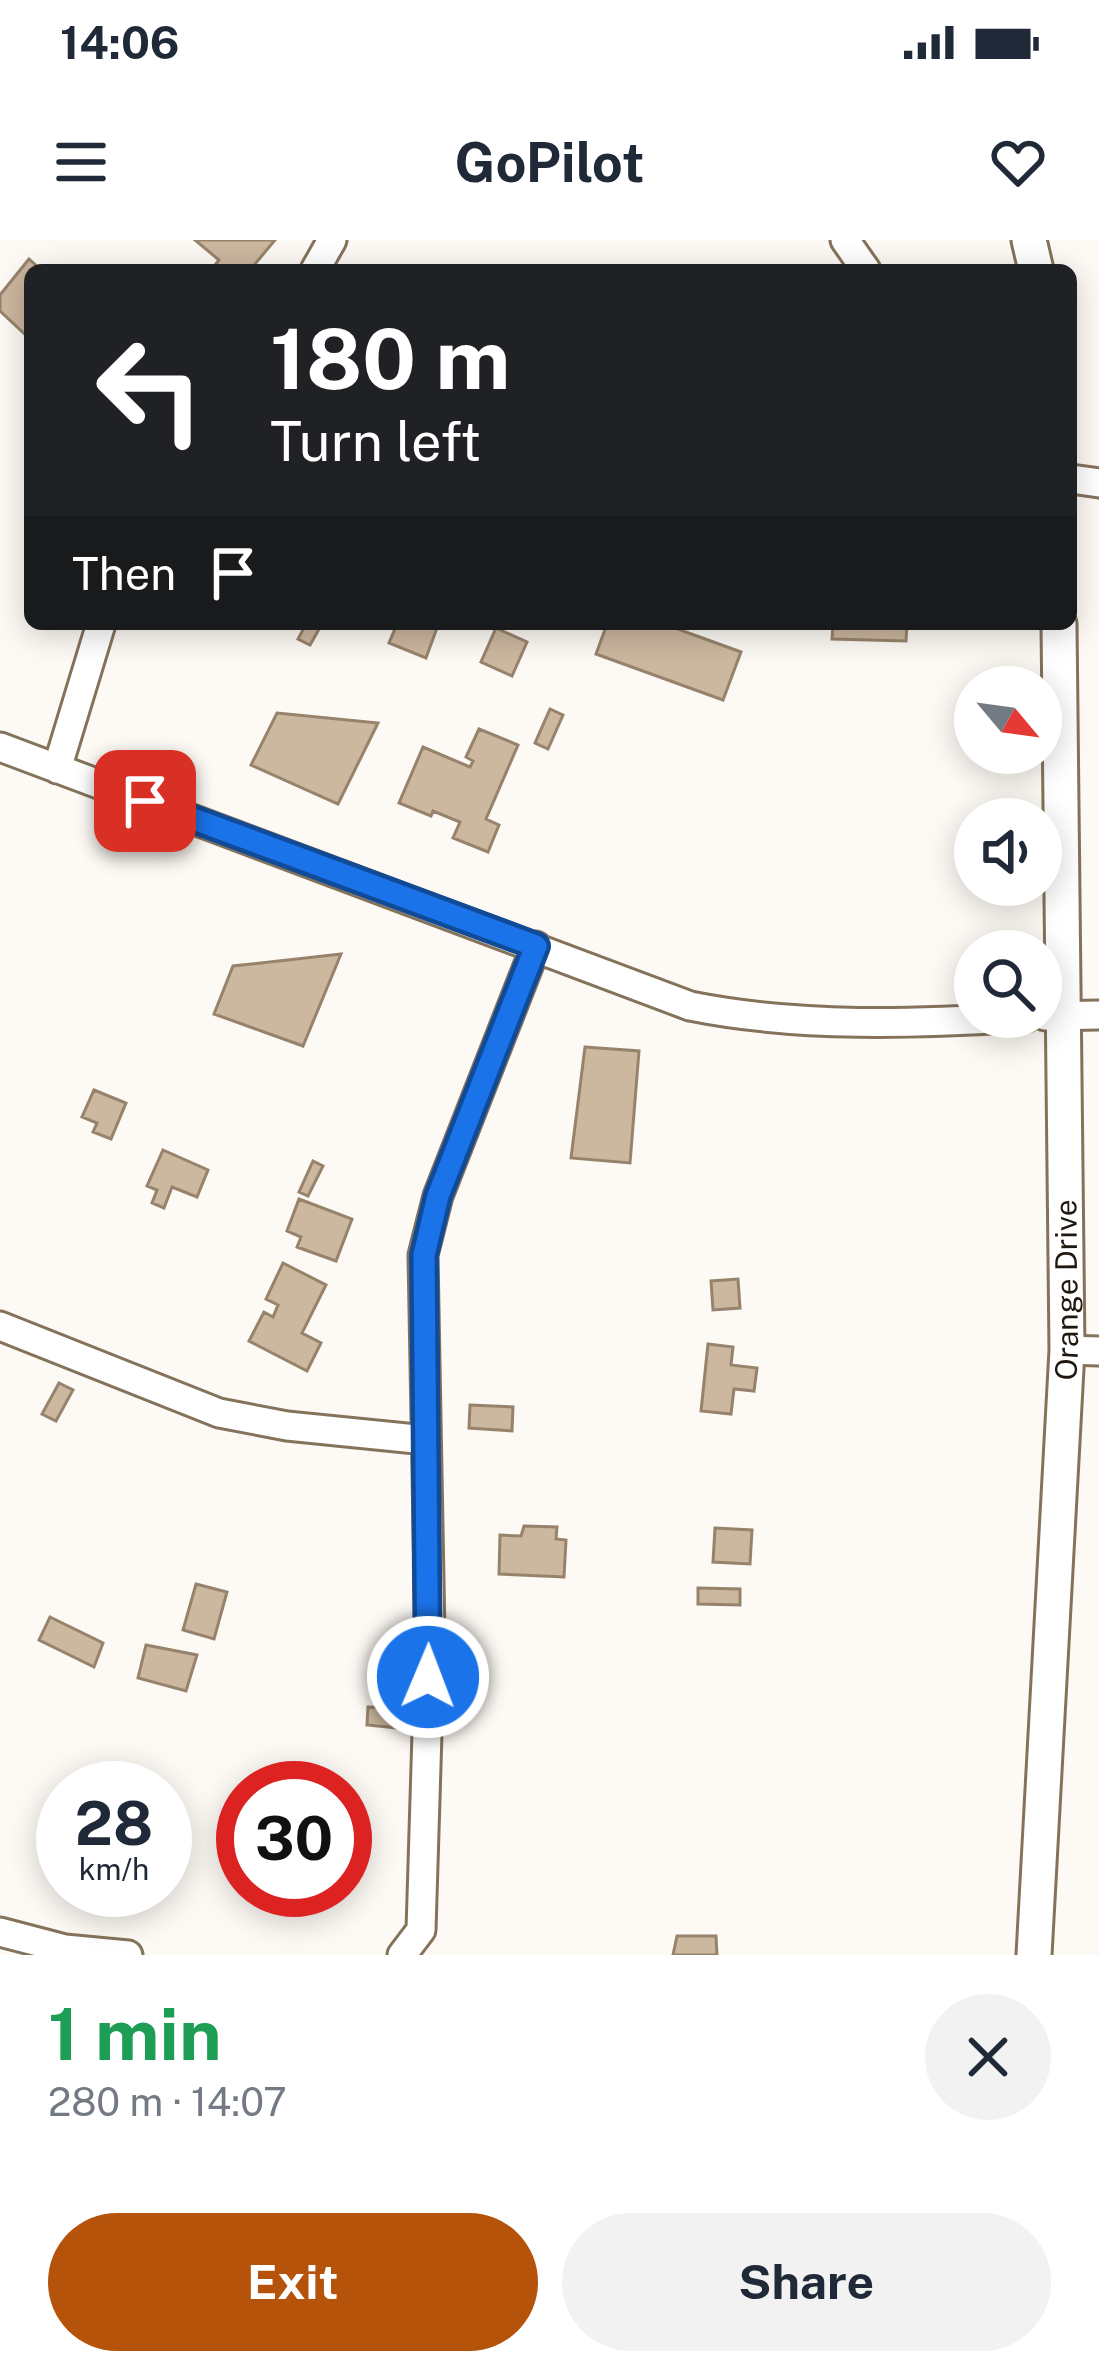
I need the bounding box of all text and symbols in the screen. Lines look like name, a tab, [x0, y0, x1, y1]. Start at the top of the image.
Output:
text: 14:06	[60, 16, 180, 69]
icon: menu	[48, 129, 114, 195]
icon: heart	[985, 129, 1051, 195]
text: GoPilot	[455, 131, 644, 194]
text: 180 m	[270, 309, 510, 408]
icon: left	[72, 312, 228, 468]
text: Turn left	[270, 410, 481, 473]
icon: arrive	[200, 540, 266, 606]
text: Then	[72, 547, 176, 600]
north arrow	[954, 666, 1062, 774]
map controls	[954, 666, 1062, 1038]
pin	[94, 750, 196, 852]
icon: arrive	[112, 768, 178, 834]
button: sound	[954, 798, 1062, 906]
button: search	[954, 930, 1062, 1038]
street label: Orange Drive	[1047, 1199, 1085, 1381]
position arrow	[365, 1614, 491, 1740]
speed limit sign: 30	[216, 1761, 372, 1917]
text: 28	[75, 1788, 153, 1859]
text: km/h	[79, 1851, 149, 1887]
text: 1 min	[48, 1992, 222, 2076]
button: close	[925, 1994, 1051, 2120]
text: 280 m · 14:07	[48, 2079, 287, 2125]
button: Exit	[48, 2213, 538, 2351]
button: Share	[562, 2213, 1051, 2351]

